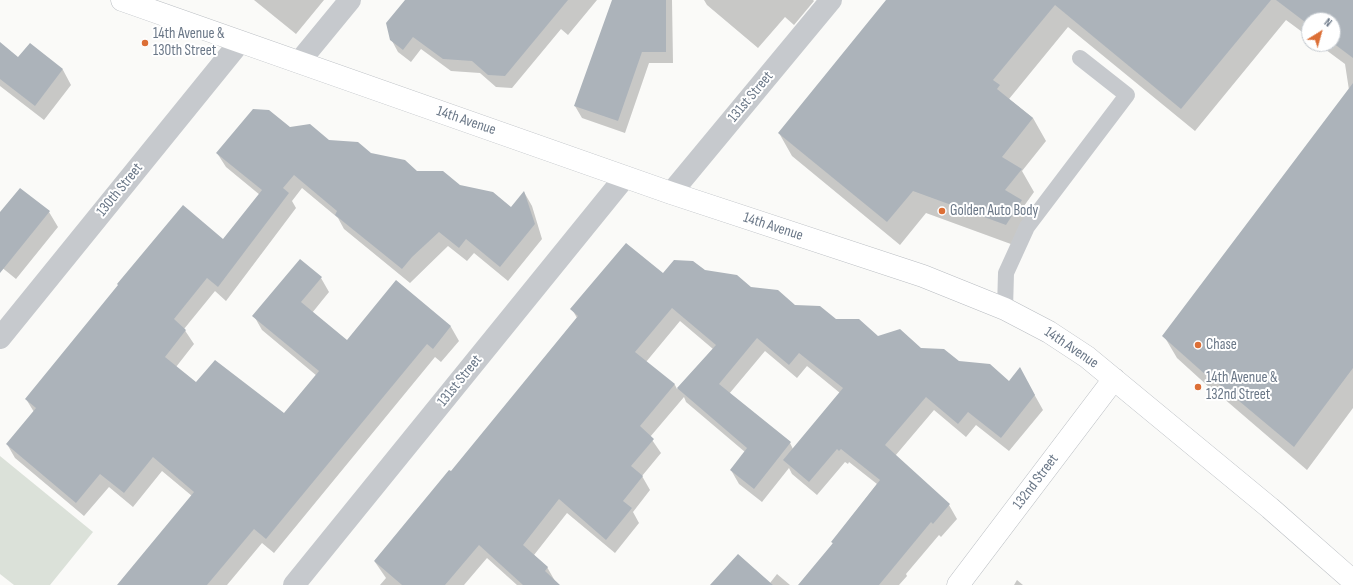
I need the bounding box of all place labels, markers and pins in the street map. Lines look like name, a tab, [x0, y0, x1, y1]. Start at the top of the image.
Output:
place label: 14th Avenue & 130th Street	[153, 25, 225, 60]
marker: 14th Avenue & 130th Street	[140, 38, 150, 48]
place label: Golden Auto Body	[950, 202, 1038, 220]
marker: Golden Auto Body	[937, 206, 947, 216]
place label: Chase	[1206, 336, 1237, 354]
marker: Chase	[1193, 340, 1203, 350]
place label: 14th Avenue & 132nd Street	[1206, 369, 1278, 404]
marker: 14th Avenue & 132nd Street	[1193, 382, 1203, 392]

